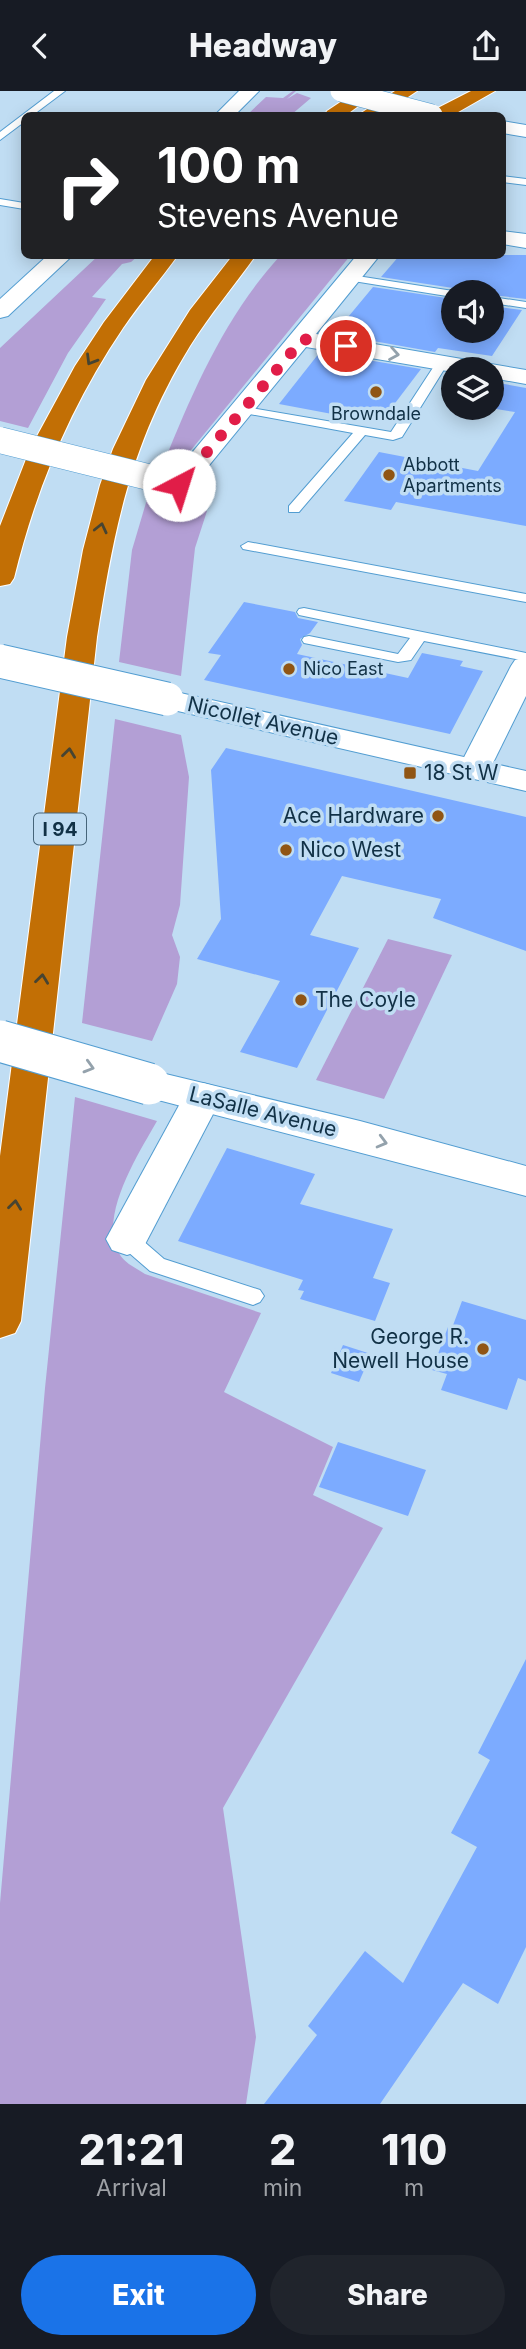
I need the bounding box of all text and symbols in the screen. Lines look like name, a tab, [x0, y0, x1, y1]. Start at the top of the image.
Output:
text: Headway	[189, 26, 337, 65]
icon: back	[21, 27, 59, 65]
icon: share	[467, 27, 505, 65]
text: 100 m	[157, 136, 301, 195]
icon: right	[42, 140, 133, 231]
text: Stevens Avenue	[157, 196, 399, 235]
map controls	[441, 280, 504, 420]
button: sound	[441, 280, 504, 343]
pin	[316, 316, 376, 376]
icon: arrive	[327, 327, 365, 365]
one-way arrow	[388, 346, 400, 361]
one-way arrow	[86, 353, 99, 366]
button: layers	[441, 357, 504, 420]
marker: Browndale	[368, 384, 384, 400]
place label: Browndale	[331, 403, 421, 424]
position arrow	[142, 448, 216, 522]
place label: Abbott Apartments	[403, 454, 502, 496]
marker: Abbott Apartments	[381, 467, 397, 483]
one-way arrow	[93, 522, 108, 534]
place label: Nico East	[303, 658, 383, 679]
marker: Nico East	[281, 661, 297, 677]
street label: Nicollet Avenue	[185, 691, 341, 750]
one-way arrow	[61, 747, 76, 759]
place label: 18 St W	[424, 760, 499, 785]
marker: 18 St W	[402, 765, 418, 781]
place label: Ace Hardware	[283, 803, 424, 828]
marker: Ace Hardware	[430, 808, 446, 824]
road number: I 94	[34, 813, 86, 845]
place label: Nico West	[300, 837, 401, 862]
marker: Nico West	[278, 842, 294, 858]
one-way arrow	[34, 973, 49, 985]
place label: The Coyle	[315, 987, 416, 1012]
marker: The Coyle	[293, 992, 309, 1008]
one-way arrow	[83, 1058, 95, 1073]
street label: LaSalle Avenue	[187, 1081, 339, 1142]
one-way arrow	[376, 1134, 388, 1148]
one-way arrow	[7, 1199, 22, 1211]
place label: George R. Newell House	[332, 1324, 469, 1373]
marker: George R. Newell House	[475, 1341, 491, 1357]
text: 21:21	[79, 2124, 184, 2175]
text: 2	[269, 2124, 296, 2175]
text: 110	[381, 2124, 447, 2175]
text: Arrival	[96, 2174, 167, 2202]
text: min	[263, 2174, 302, 2202]
text: m	[404, 2174, 424, 2202]
button: Exit	[21, 2255, 256, 2335]
button: Share	[270, 2255, 505, 2335]

